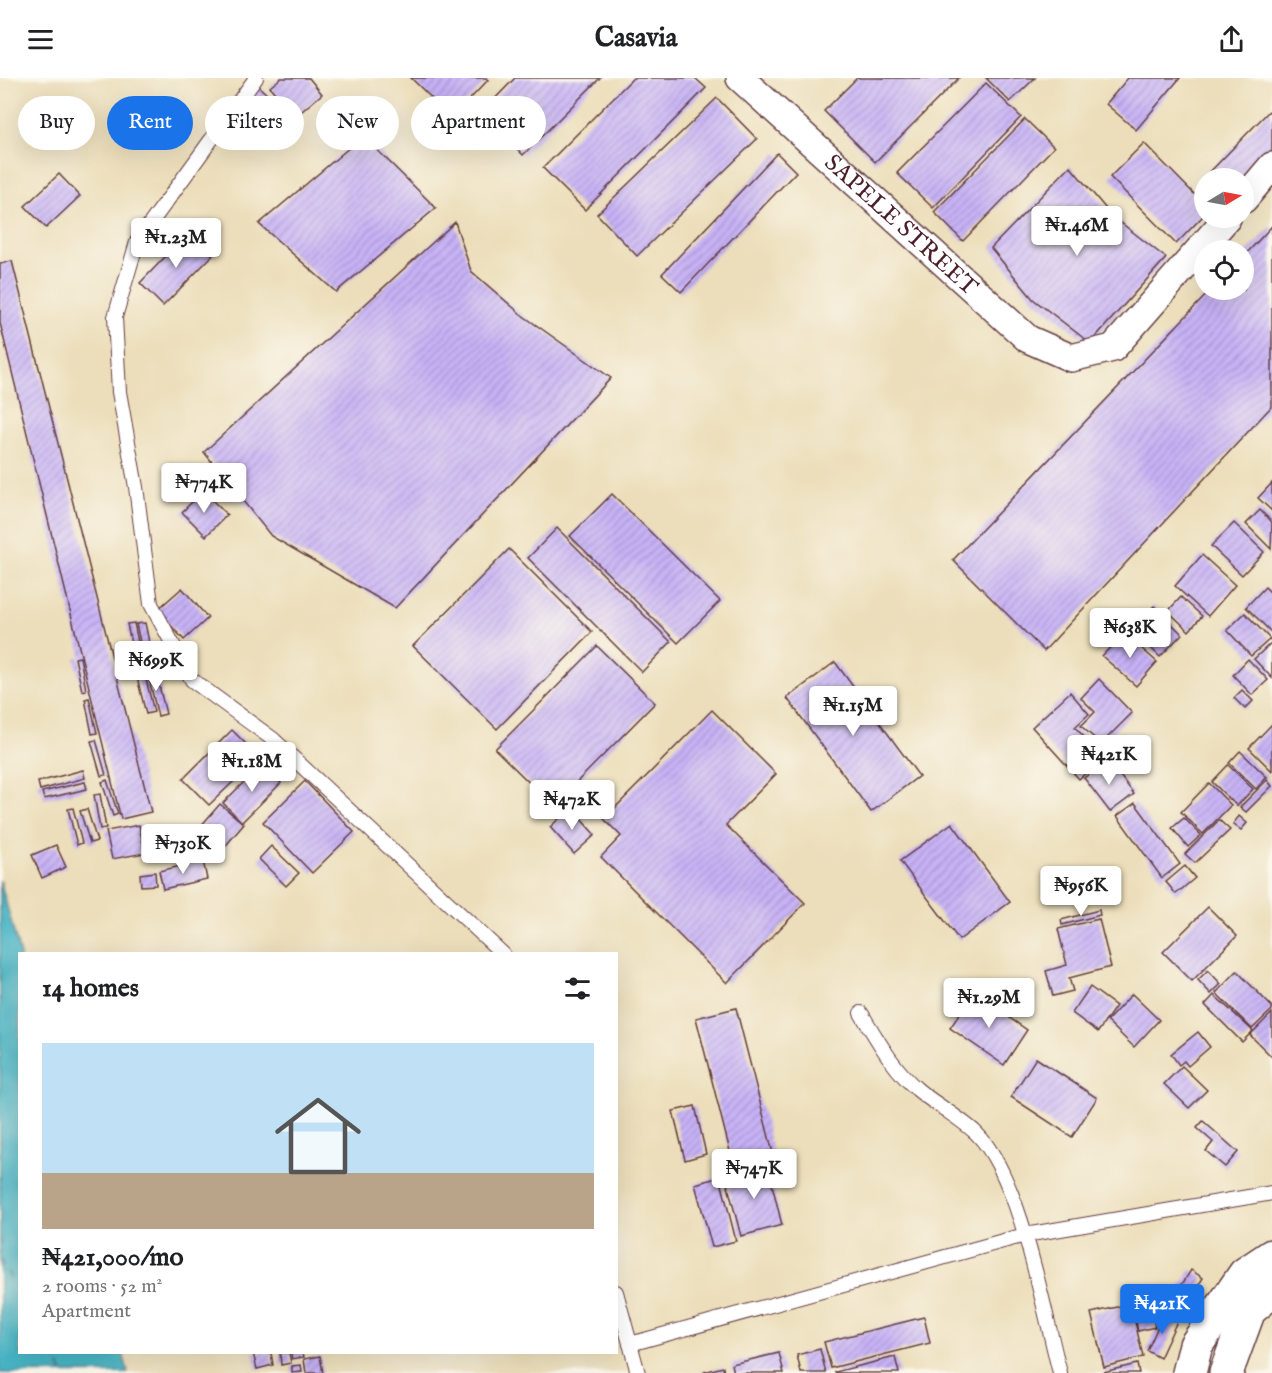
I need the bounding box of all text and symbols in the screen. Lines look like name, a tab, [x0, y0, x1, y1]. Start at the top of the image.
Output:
text: Casavia	[595, 22, 677, 56]
icon: menu	[24, 23, 57, 56]
icon: share	[1215, 23, 1248, 56]
chip: Buy	[18, 96, 95, 150]
chip: Rent	[107, 96, 193, 150]
chip: Filters	[205, 96, 304, 150]
chip: New	[316, 96, 399, 150]
chip: Apartment	[411, 96, 546, 150]
street label: SAPELE STREET	[817, 148, 984, 303]
north arrow	[1194, 168, 1254, 228]
map controls	[1194, 168, 1254, 300]
pin: ₦1.46M	[1028, 206, 1126, 257]
text: ₦1.46M	[1045, 213, 1109, 238]
pin: ₦1.23M	[127, 218, 225, 269]
text: ₦1.23M	[145, 225, 207, 250]
button: locate	[1194, 240, 1254, 300]
pin: ₦774K	[162, 463, 246, 514]
text: ₦774K	[175, 470, 233, 495]
pin: ₦638K	[1088, 608, 1172, 659]
text: ₦638K	[1104, 615, 1156, 640]
pin: ₦699K	[114, 641, 198, 692]
text: ₦699K	[129, 648, 183, 673]
pin: ₦1.15M	[804, 686, 902, 737]
text: ₦1.15M	[823, 693, 883, 718]
pin: ₦421K	[1067, 735, 1151, 786]
pin: ₦1.18M	[203, 742, 301, 793]
text: ₦421K	[1081, 742, 1137, 767]
text: ₦1.18M	[222, 749, 282, 774]
pin: ₦472K	[530, 780, 614, 831]
text: ₦472K	[544, 787, 600, 812]
pin: ₦730K	[141, 824, 225, 875]
text: ₦730K	[155, 831, 211, 856]
pin: ₦956K	[1039, 866, 1123, 917]
text: ₦956K	[1054, 873, 1108, 898]
text: 14 homes	[42, 972, 139, 1005]
icon: filters	[561, 972, 594, 1005]
pin: ₦1.29M	[940, 978, 1038, 1029]
text: ₦1.29M	[957, 985, 1021, 1010]
icon: home	[264, 1082, 372, 1190]
pin: ₦747K	[712, 1149, 796, 1200]
text: ₦747K	[726, 1156, 782, 1181]
text: ₦421,000/mo	[42, 1241, 184, 1274]
text: 2 rooms · 52 m²	[42, 1274, 162, 1299]
pin: ₦421K	[1120, 1284, 1204, 1335]
text: ₦421K	[1134, 1291, 1190, 1316]
text: Apartment	[42, 1299, 131, 1324]

